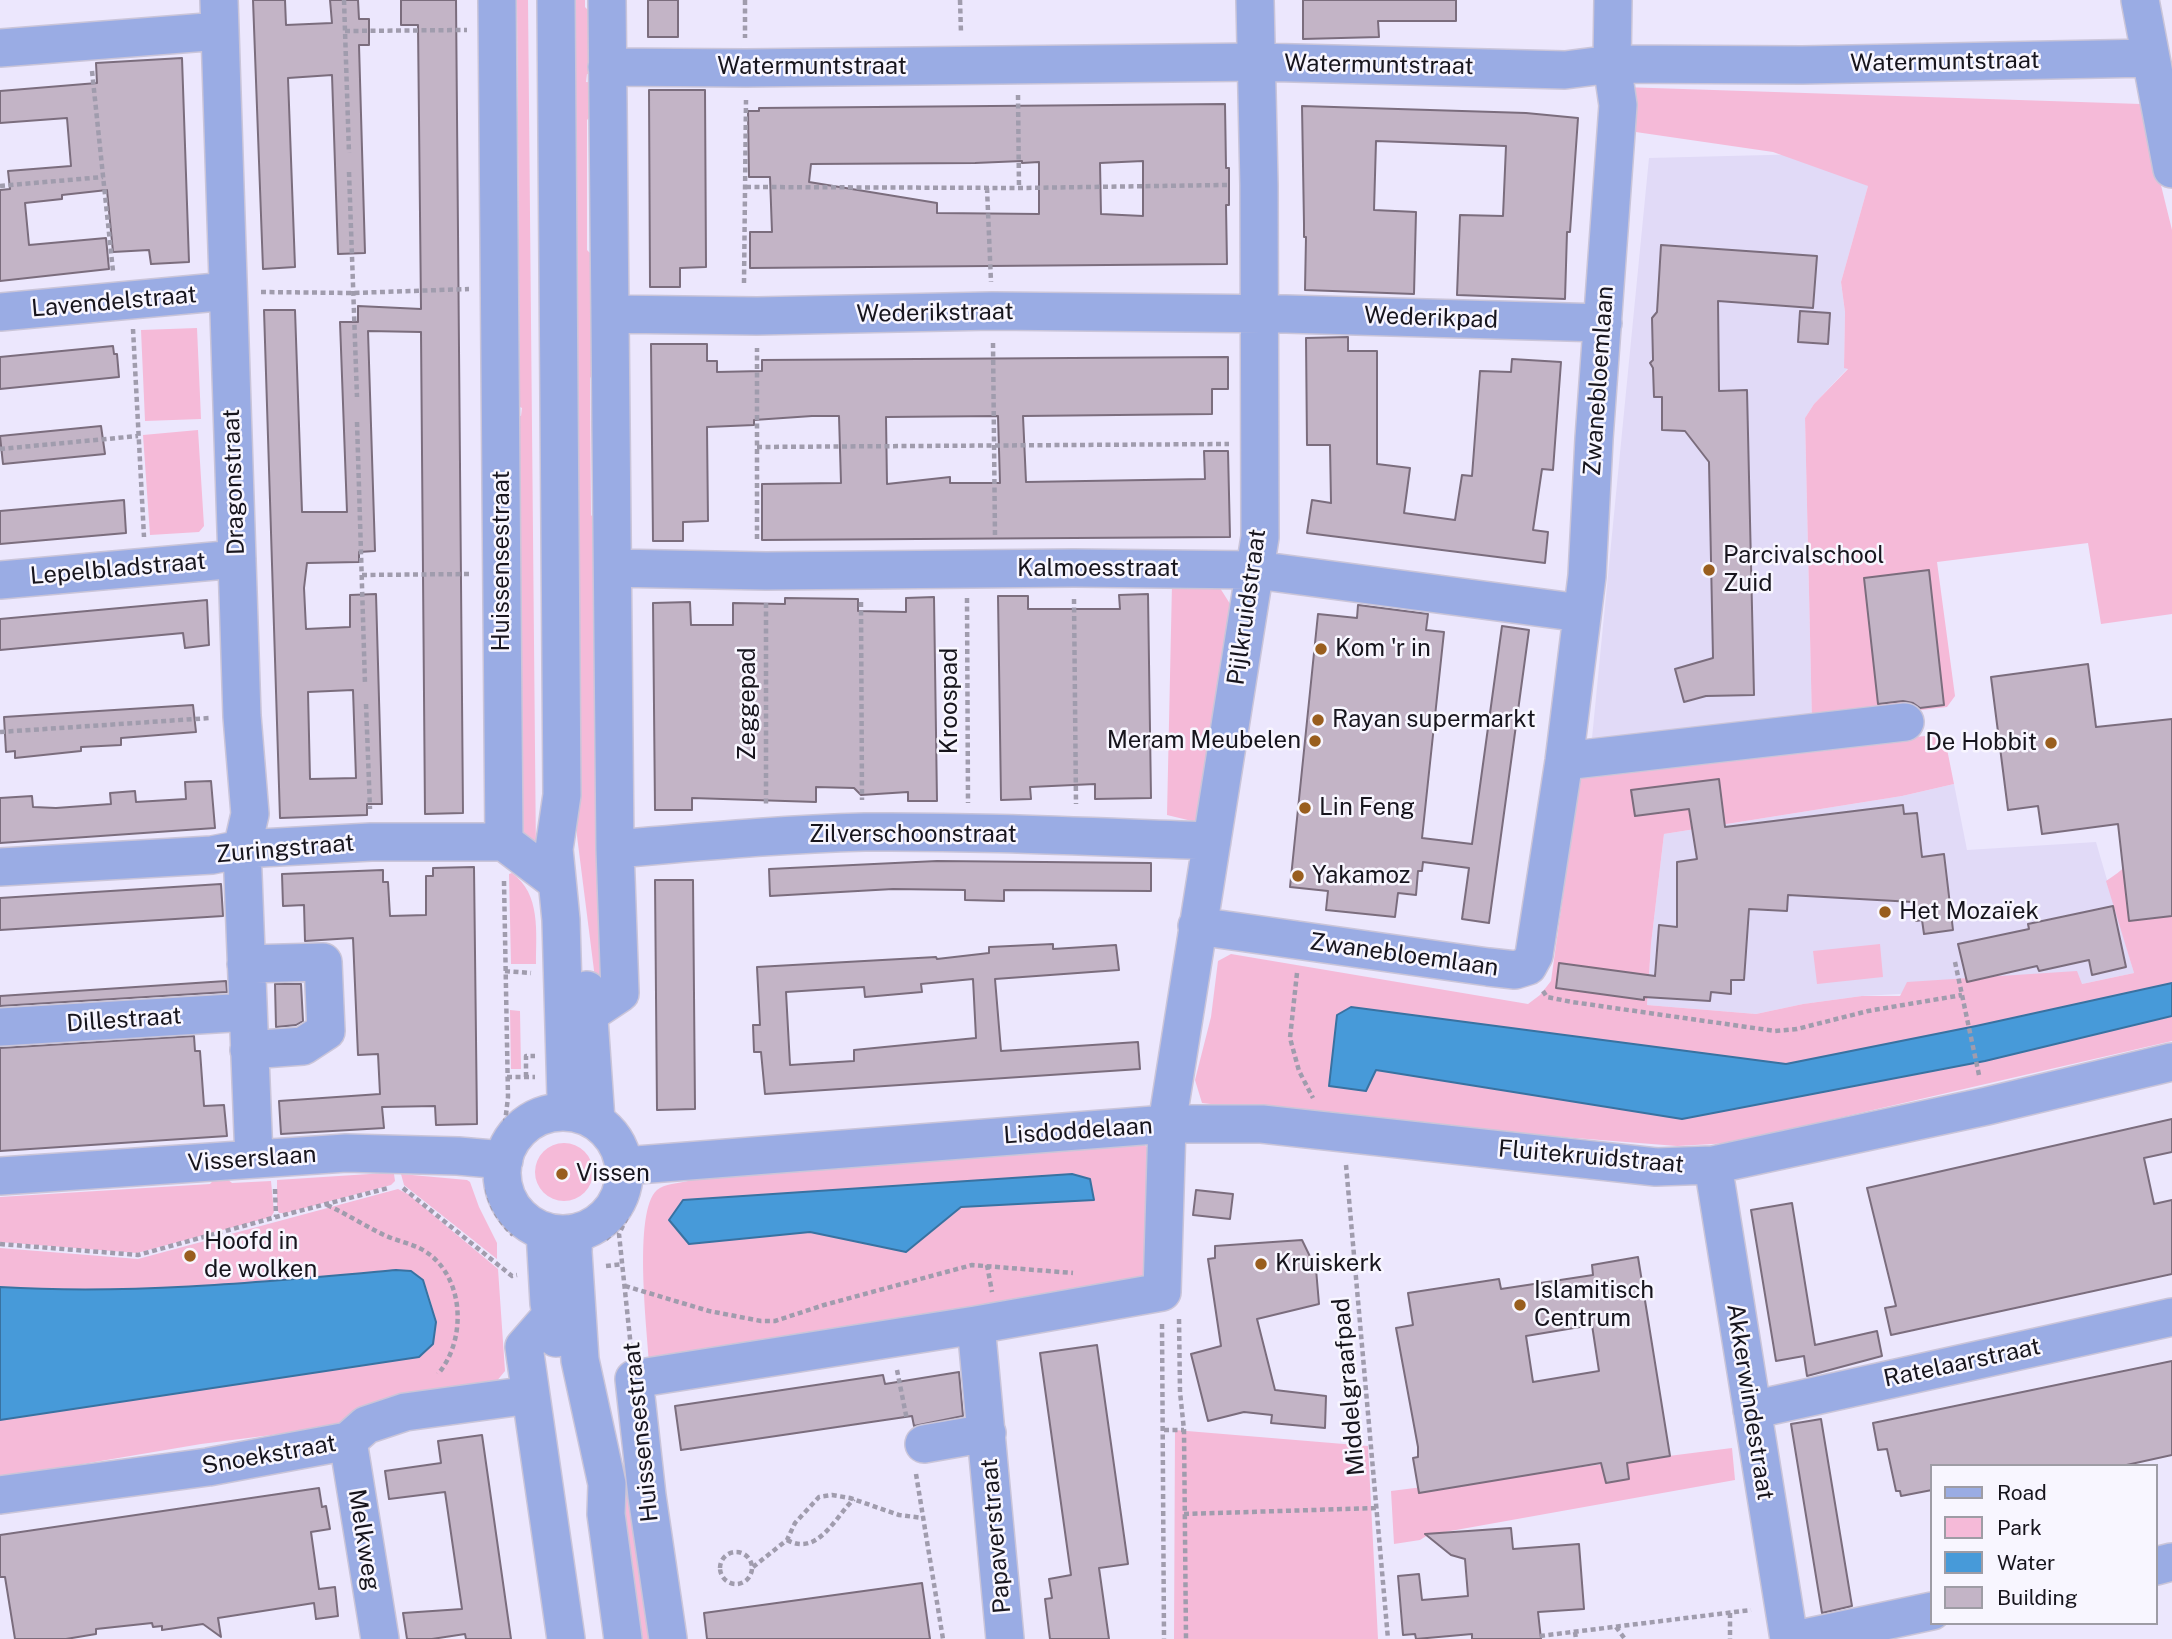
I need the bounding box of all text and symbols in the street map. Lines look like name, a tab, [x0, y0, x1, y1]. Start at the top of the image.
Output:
street label: Watermuntstraat	[1850, 46, 2040, 78]
street label: Watermuntstraat	[1284, 49, 1474, 81]
street label: Watermuntstraat	[717, 53, 907, 81]
street label: Lavendelstraat	[30, 280, 198, 324]
street label: Zwanebloemlaan	[1578, 285, 1620, 477]
street label: Wederikstraat	[856, 297, 1014, 329]
street label: Wederikpad	[1364, 301, 1498, 335]
street label: Dragonstraat	[217, 408, 251, 556]
street label: Huissensestraat	[488, 470, 516, 652]
street label: Pijlkruidstraat	[1222, 527, 1272, 687]
place label: Parcivalschool Zuid	[1723, 542, 1885, 598]
street label: Lepelbladstraat	[29, 547, 207, 591]
street label: Kalmoesstraat	[1017, 555, 1179, 583]
marker: Parcivalschool Zuid	[1701, 562, 1717, 578]
place label: Kom 'r in	[1335, 635, 1431, 663]
marker: Kom 'r in	[1313, 641, 1329, 657]
street label: Zeggepad	[734, 648, 762, 760]
street label: Kroospad	[936, 648, 964, 754]
place label: Rayan supermarkt	[1332, 706, 1536, 734]
marker: Rayan supermarkt	[1310, 712, 1326, 728]
place label: Meram Meubelen	[1107, 727, 1301, 755]
place label: De Hobbit	[1925, 729, 2037, 757]
marker: Meram Meubelen	[1307, 733, 1323, 749]
marker: De Hobbit	[2043, 735, 2059, 751]
place label: Lin Feng	[1319, 794, 1415, 822]
marker: Lin Feng	[1297, 800, 1313, 816]
street label: Zilverschoonstraat	[809, 821, 1017, 849]
street label: Zuringstraat	[215, 829, 355, 869]
place label: Yakamoz	[1312, 862, 1410, 890]
marker: Yakamoz	[1290, 868, 1306, 884]
place label: Het Mozaïek	[1899, 898, 2039, 926]
marker: Het Mozaïek	[1877, 904, 1893, 920]
street label: Zwanebloemlaan	[1308, 927, 1500, 983]
street label: Dillestraat	[65, 1002, 183, 1038]
street label: Lisdoddelaan	[1002, 1111, 1154, 1151]
street label: Fluitekruidstraat	[1497, 1135, 1685, 1179]
street label: Visserslaan	[187, 1140, 317, 1178]
place label: Vissen	[576, 1160, 650, 1188]
marker: Vissen	[554, 1166, 570, 1182]
place label: Hoofd in de wolken	[204, 1228, 317, 1284]
marker: Hoofd in de wolken	[182, 1248, 198, 1264]
place label: Kruiskerk	[1275, 1250, 1382, 1278]
marker: Kruiskerk	[1253, 1256, 1269, 1272]
place label: Islamitisch Centrum	[1534, 1277, 1654, 1333]
street label: Middelgraafpad	[1327, 1297, 1371, 1477]
marker: Islamitisch Centrum	[1512, 1297, 1528, 1313]
street label: Akkerwindestraat	[1720, 1302, 1780, 1502]
street label: Ratelaarstraat	[1881, 1332, 2043, 1394]
street label: Huissensestraat	[617, 1340, 665, 1524]
street label: Snoekstraat	[200, 1429, 338, 1481]
street label: Papaverstraat	[975, 1457, 1017, 1615]
legend	[1930, 1464, 2158, 1625]
text: Road	[1997, 1480, 2047, 1505]
street label: Melkweg	[342, 1487, 386, 1593]
text: Park	[1997, 1515, 2042, 1540]
text: Water	[1997, 1550, 2055, 1575]
text: Building	[1997, 1585, 2078, 1610]

